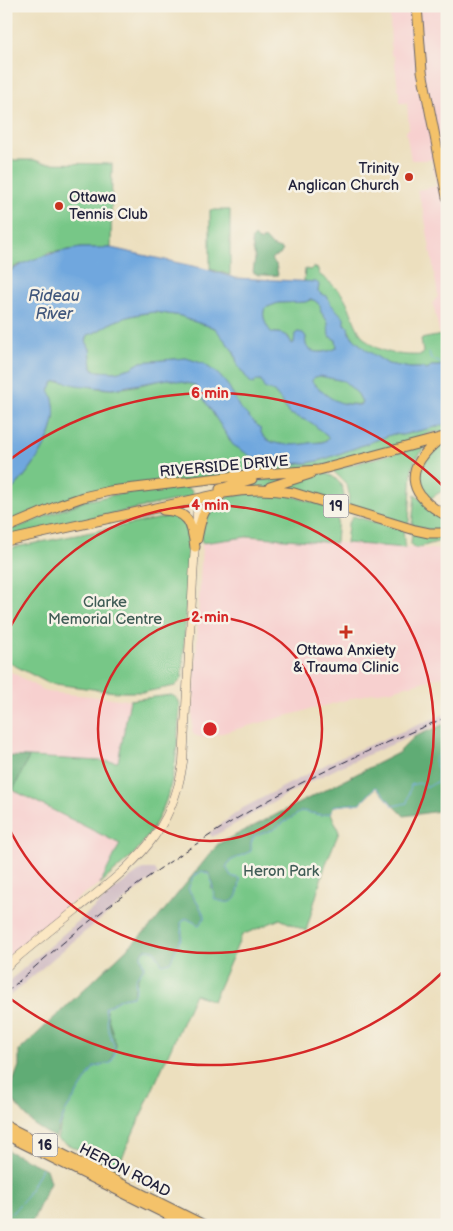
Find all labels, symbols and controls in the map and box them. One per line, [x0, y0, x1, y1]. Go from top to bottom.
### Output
place label: Trinity Anglican Church [288, 159, 399, 195]
marker: Trinity Anglican Church [403, 171, 415, 183]
place label: Ottawa Tennis Club [69, 188, 149, 224]
marker: Ottawa Tennis Club [53, 200, 65, 212]
water label: Rideau River [28, 287, 80, 324]
text: 6 min [191, 384, 229, 403]
street label: RIVERSIDE DRIVE [159, 451, 289, 482]
road number: 19 [324, 494, 348, 518]
text: 4 min [191, 496, 229, 515]
park label: Clarke Memorial Centre [48, 593, 162, 629]
text: 2 min [191, 608, 229, 627]
marker: Ottawa Anxiety & Trauma Clinic [339, 625, 353, 639]
place label: Ottawa Anxiety & Trauma Clinic [293, 641, 399, 677]
centre of rings [201, 720, 219, 738]
park label: Heron Park [243, 862, 320, 881]
road number: 16 [32, 1134, 58, 1156]
street label: HERON ROAD [76, 1139, 174, 1202]

